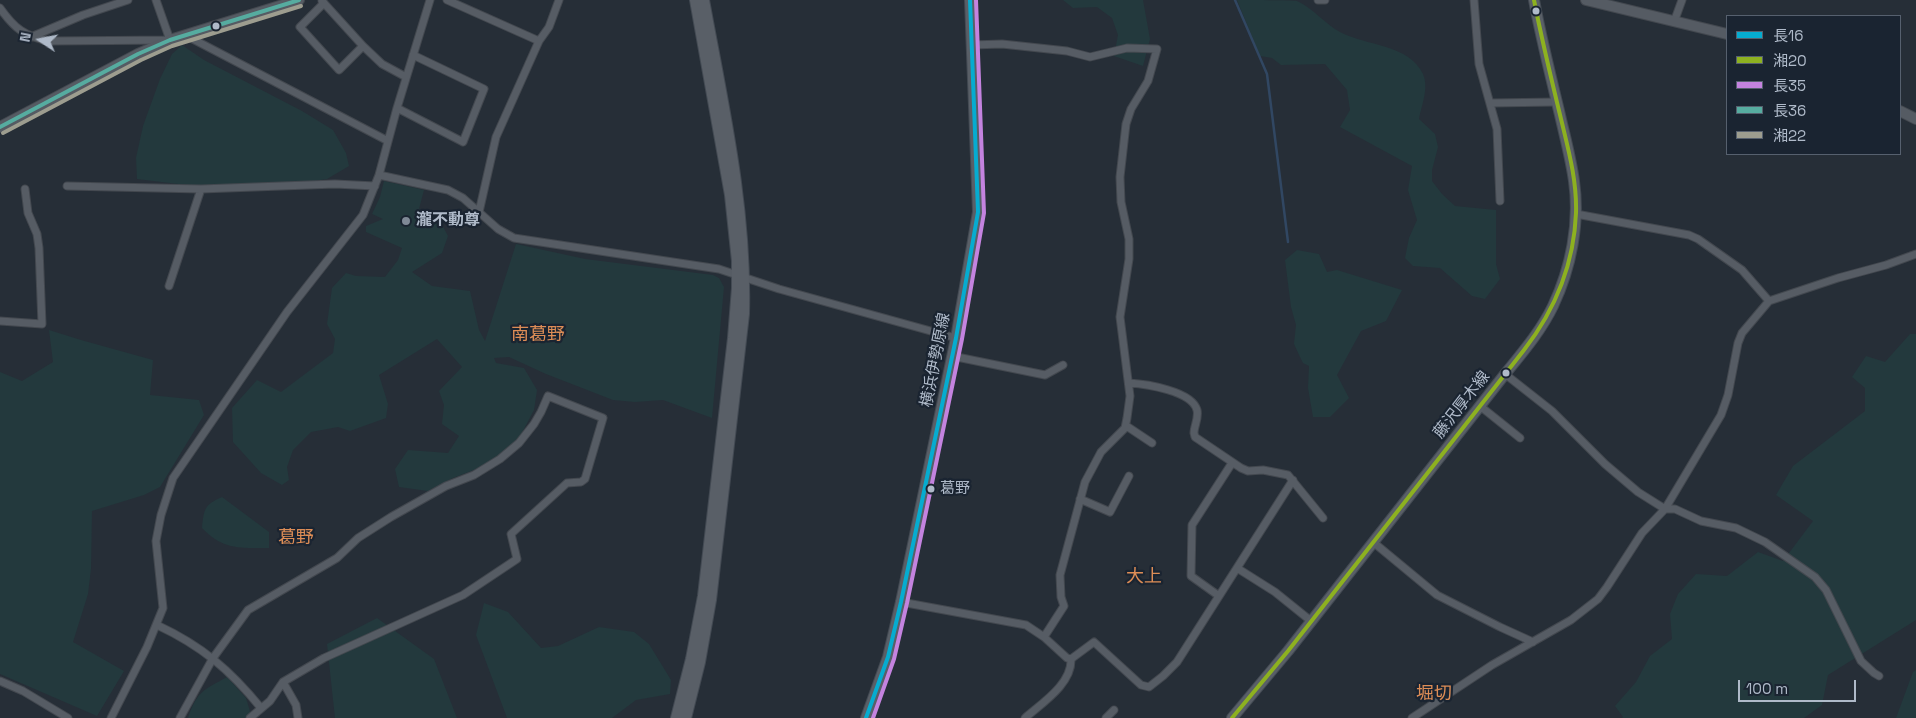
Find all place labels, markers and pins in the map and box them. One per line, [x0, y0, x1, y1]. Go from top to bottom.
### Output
unlabelled marker [1531, 6, 1541, 16]
unlabelled marker [211, 21, 221, 31]
place label: 瀧不動尊 [416, 211, 480, 231]
marker: 瀧不動尊 [400, 215, 412, 227]
unlabelled marker [1501, 368, 1511, 378]
place label: 葛野 [940, 480, 970, 498]
marker: 葛野 [926, 484, 936, 494]

